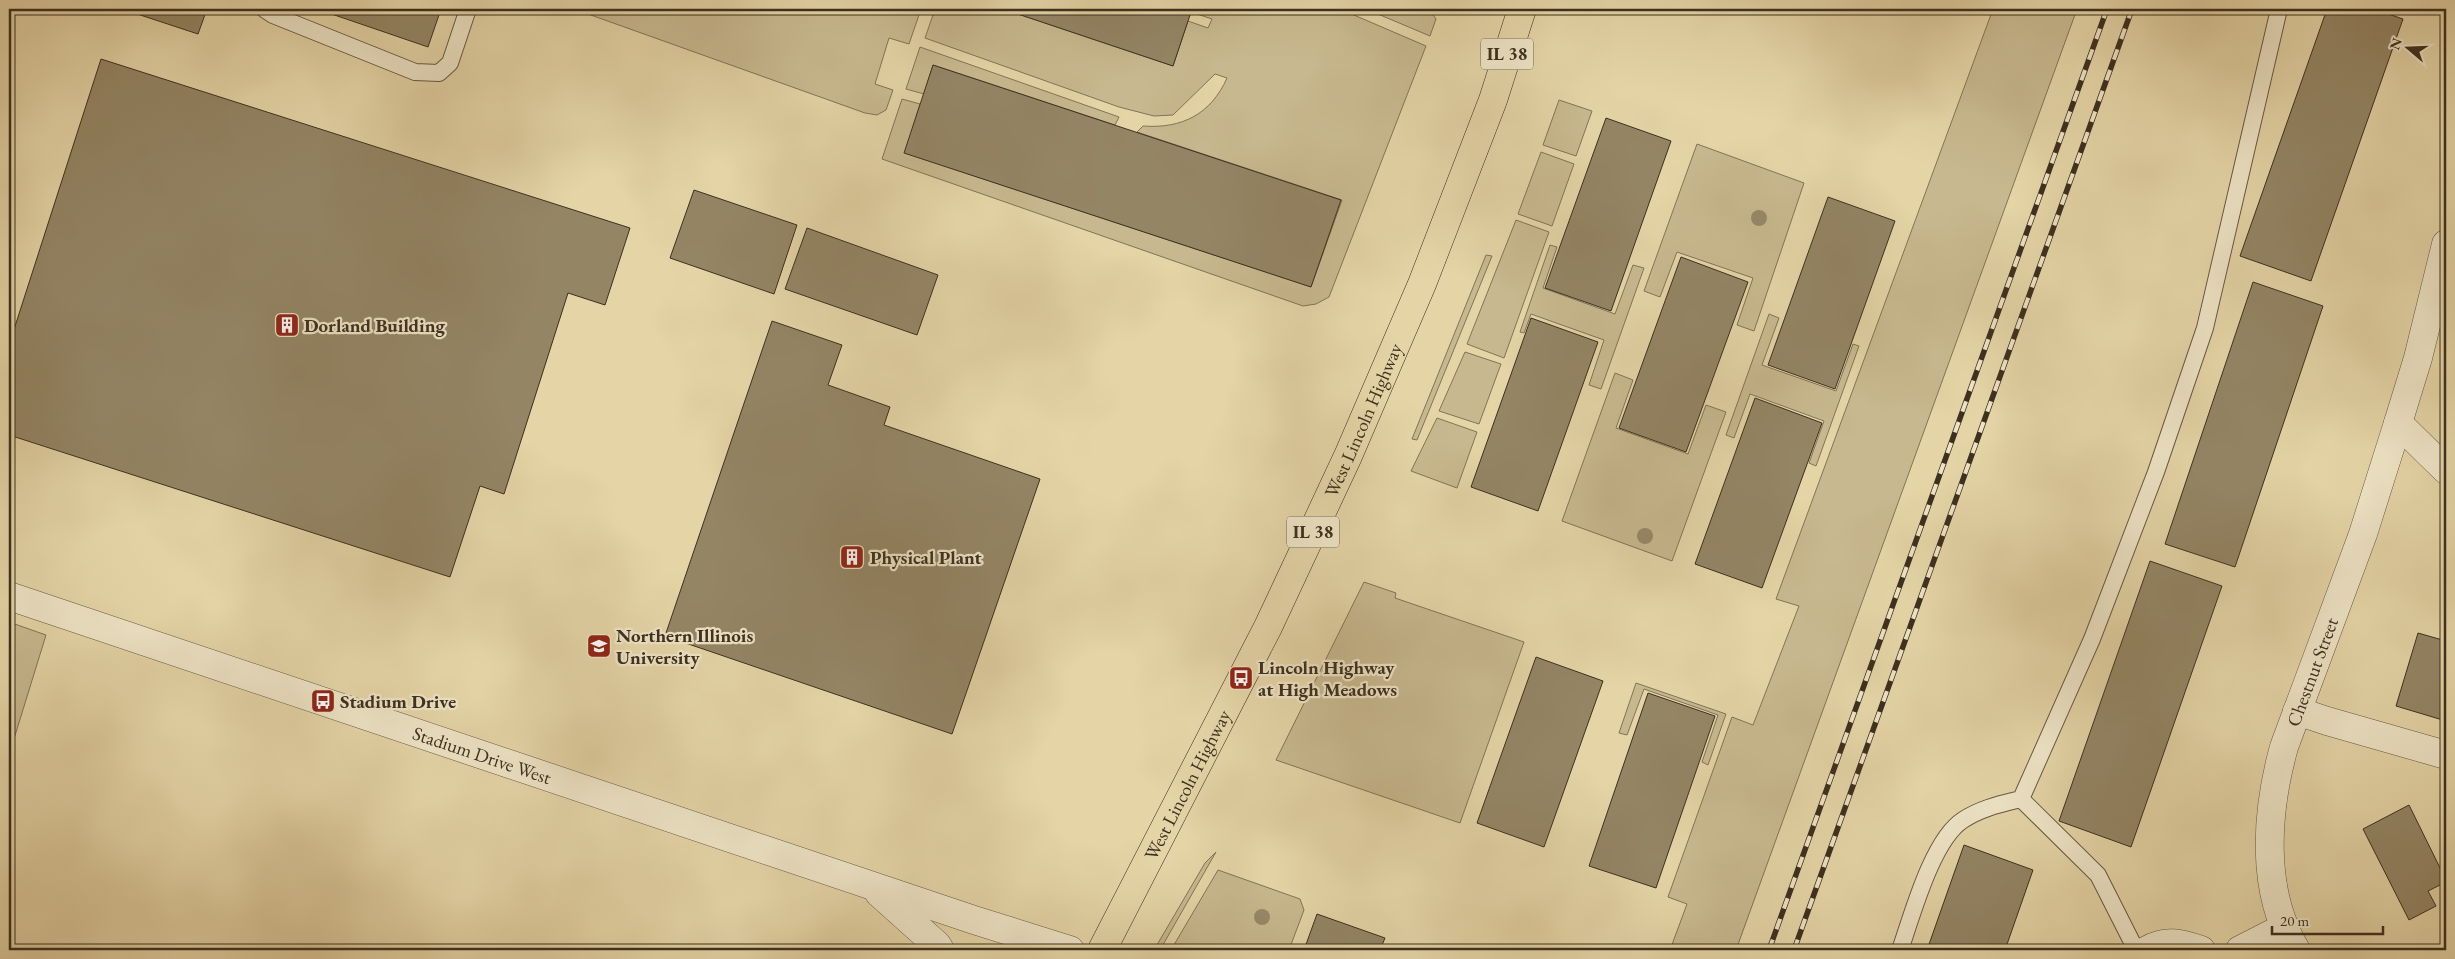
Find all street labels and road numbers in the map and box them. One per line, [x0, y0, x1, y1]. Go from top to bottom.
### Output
road number: IL 38 [1481, 39, 1533, 70]
street label: West Lincoln Highway [1319, 339, 1408, 501]
road number: IL 38 [1287, 516, 1339, 548]
street label: Chestnut Street [2281, 614, 2344, 730]
street label: West Lincoln Highway [1138, 705, 1237, 864]
street label: Stadium Drive West [409, 720, 555, 790]

